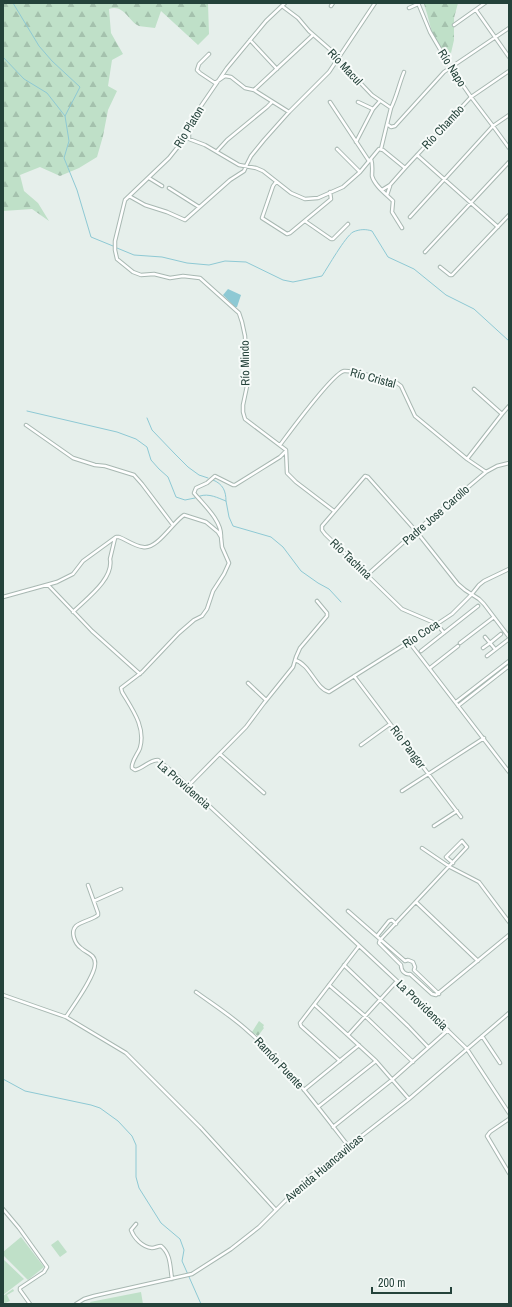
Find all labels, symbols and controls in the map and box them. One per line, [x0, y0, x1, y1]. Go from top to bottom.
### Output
street label: Río Macul [324, 45, 366, 89]
street label: Río Napo [434, 46, 470, 90]
street label: Río Chambo [418, 101, 468, 153]
street label: Río Platon [170, 103, 208, 151]
street label: Río Mindo [237, 340, 253, 386]
street label: Río Cristal [348, 364, 398, 392]
street label: Padre Jose Carollo [399, 482, 473, 548]
street label: Río Tachina [327, 535, 376, 583]
street label: Río Coca [399, 616, 443, 652]
street label: Río Pangor [387, 722, 430, 772]
street label: La Providencia [154, 757, 215, 813]
street label: La Providencia [393, 976, 452, 1034]
street label: Ramón Puente [251, 1034, 307, 1092]
street label: Avenida Huancavilcas [281, 1130, 367, 1206]
scale bar [372, 1269, 451, 1295]
text: 200 m [378, 1275, 405, 1291]

